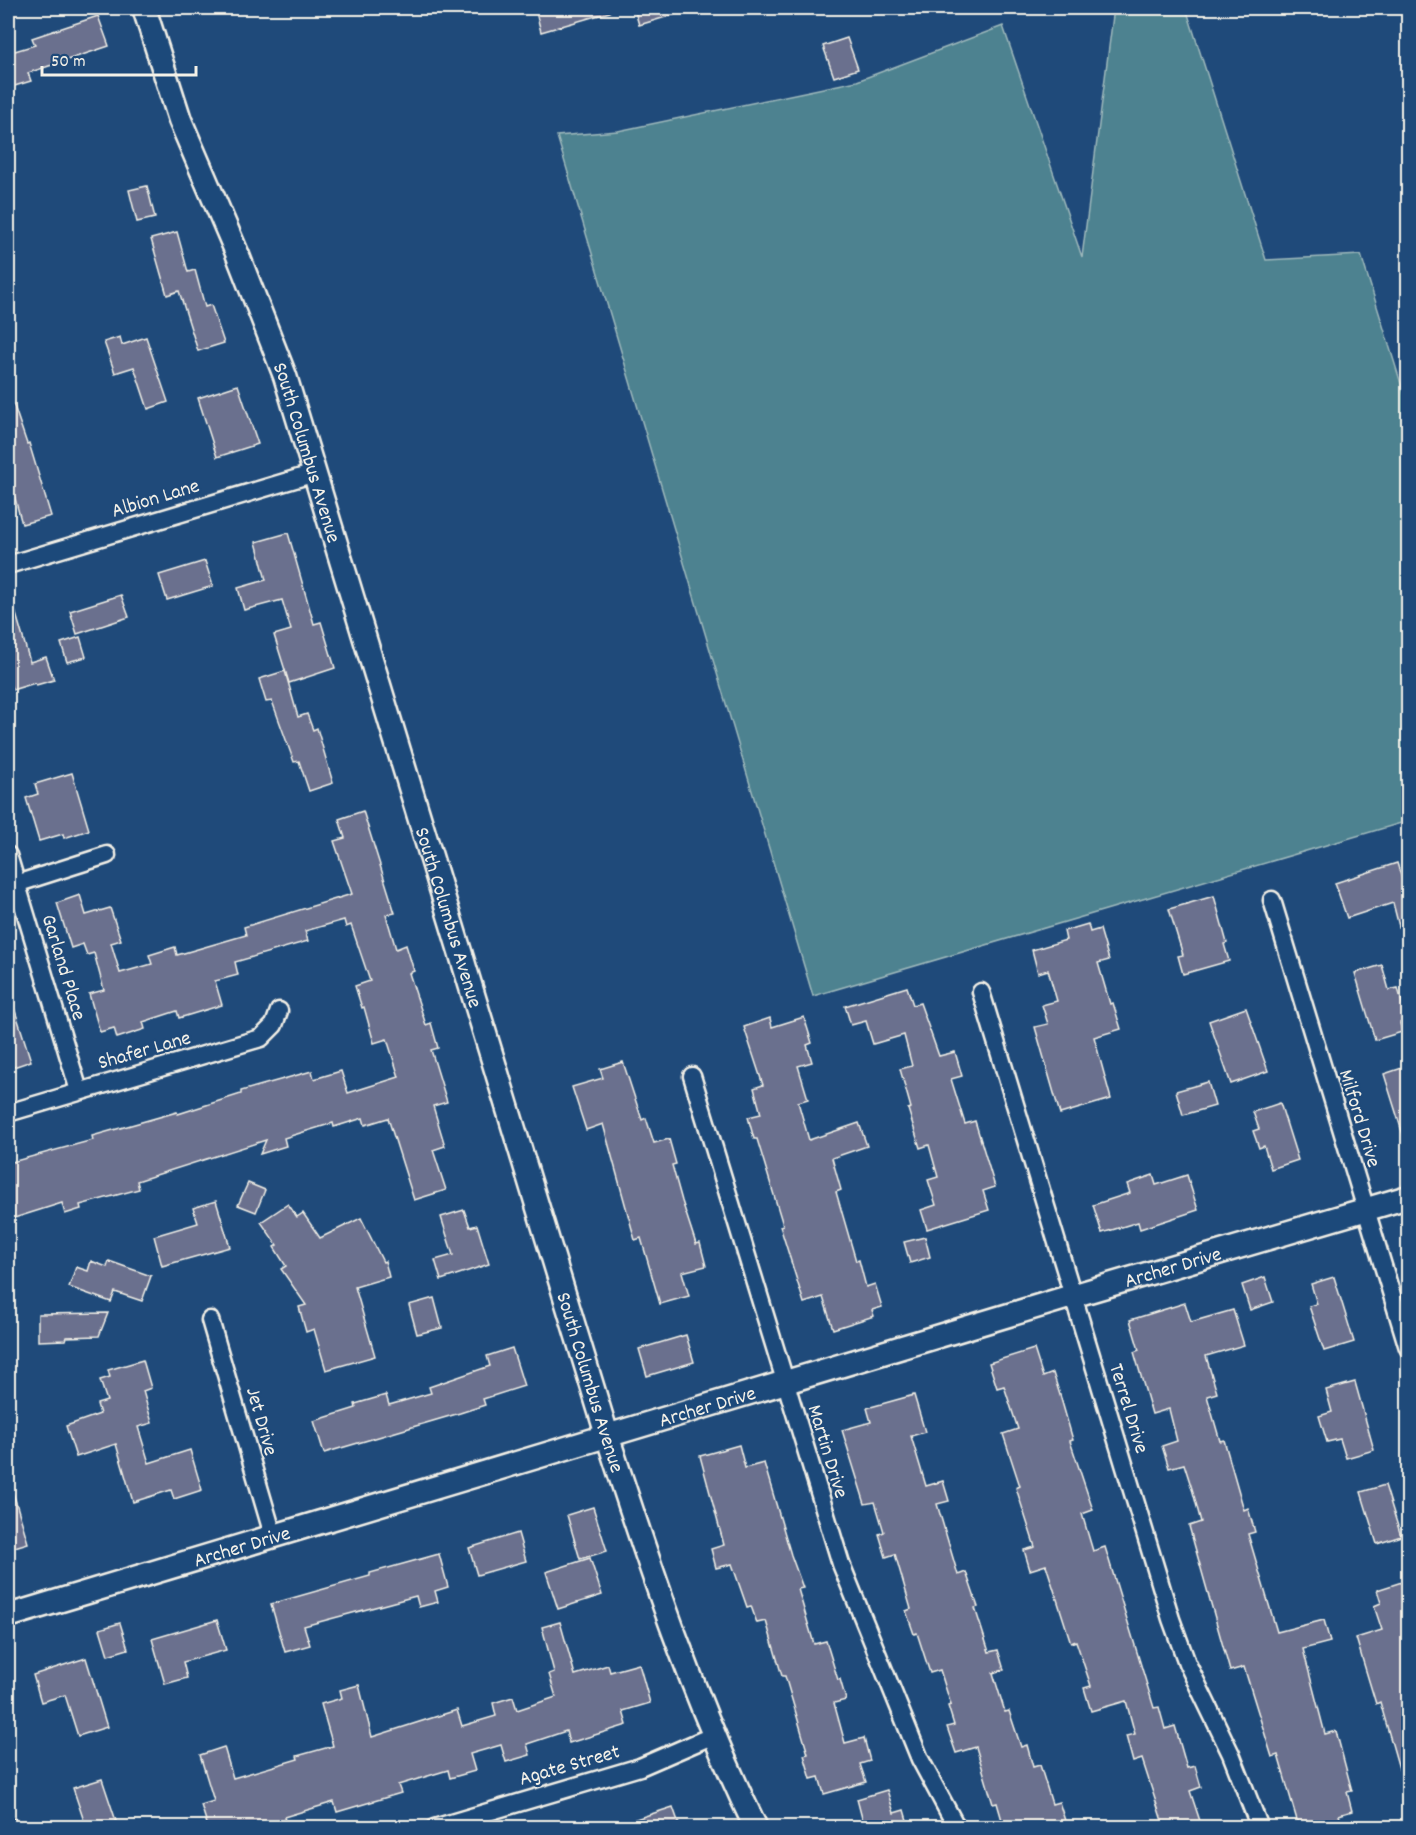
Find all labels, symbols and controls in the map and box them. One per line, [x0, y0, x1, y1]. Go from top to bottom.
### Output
scale bar [42, 39, 196, 77]
text: 50 m [51, 50, 86, 75]
street label: South Columbus Avenue [263, 359, 347, 547]
street label: Albion Lane [108, 472, 204, 527]
street label: South Columbus Avenue [405, 824, 488, 1012]
street label: Garland Place [32, 911, 92, 1025]
street label: Shafer Lane [95, 1024, 195, 1079]
street label: Milford Drive [1329, 1066, 1387, 1171]
street label: Archer Drive [1121, 1241, 1226, 1298]
street label: South Columbus Avenue [546, 1289, 630, 1477]
street label: Terrel Drive [1099, 1360, 1155, 1458]
street label: Archer Drive [656, 1380, 760, 1437]
street label: Jet Drive [236, 1384, 284, 1460]
street label: Martin Drive [798, 1401, 855, 1502]
street label: Archer Drive [190, 1520, 295, 1577]
street label: Agate Street [516, 1738, 624, 1796]

